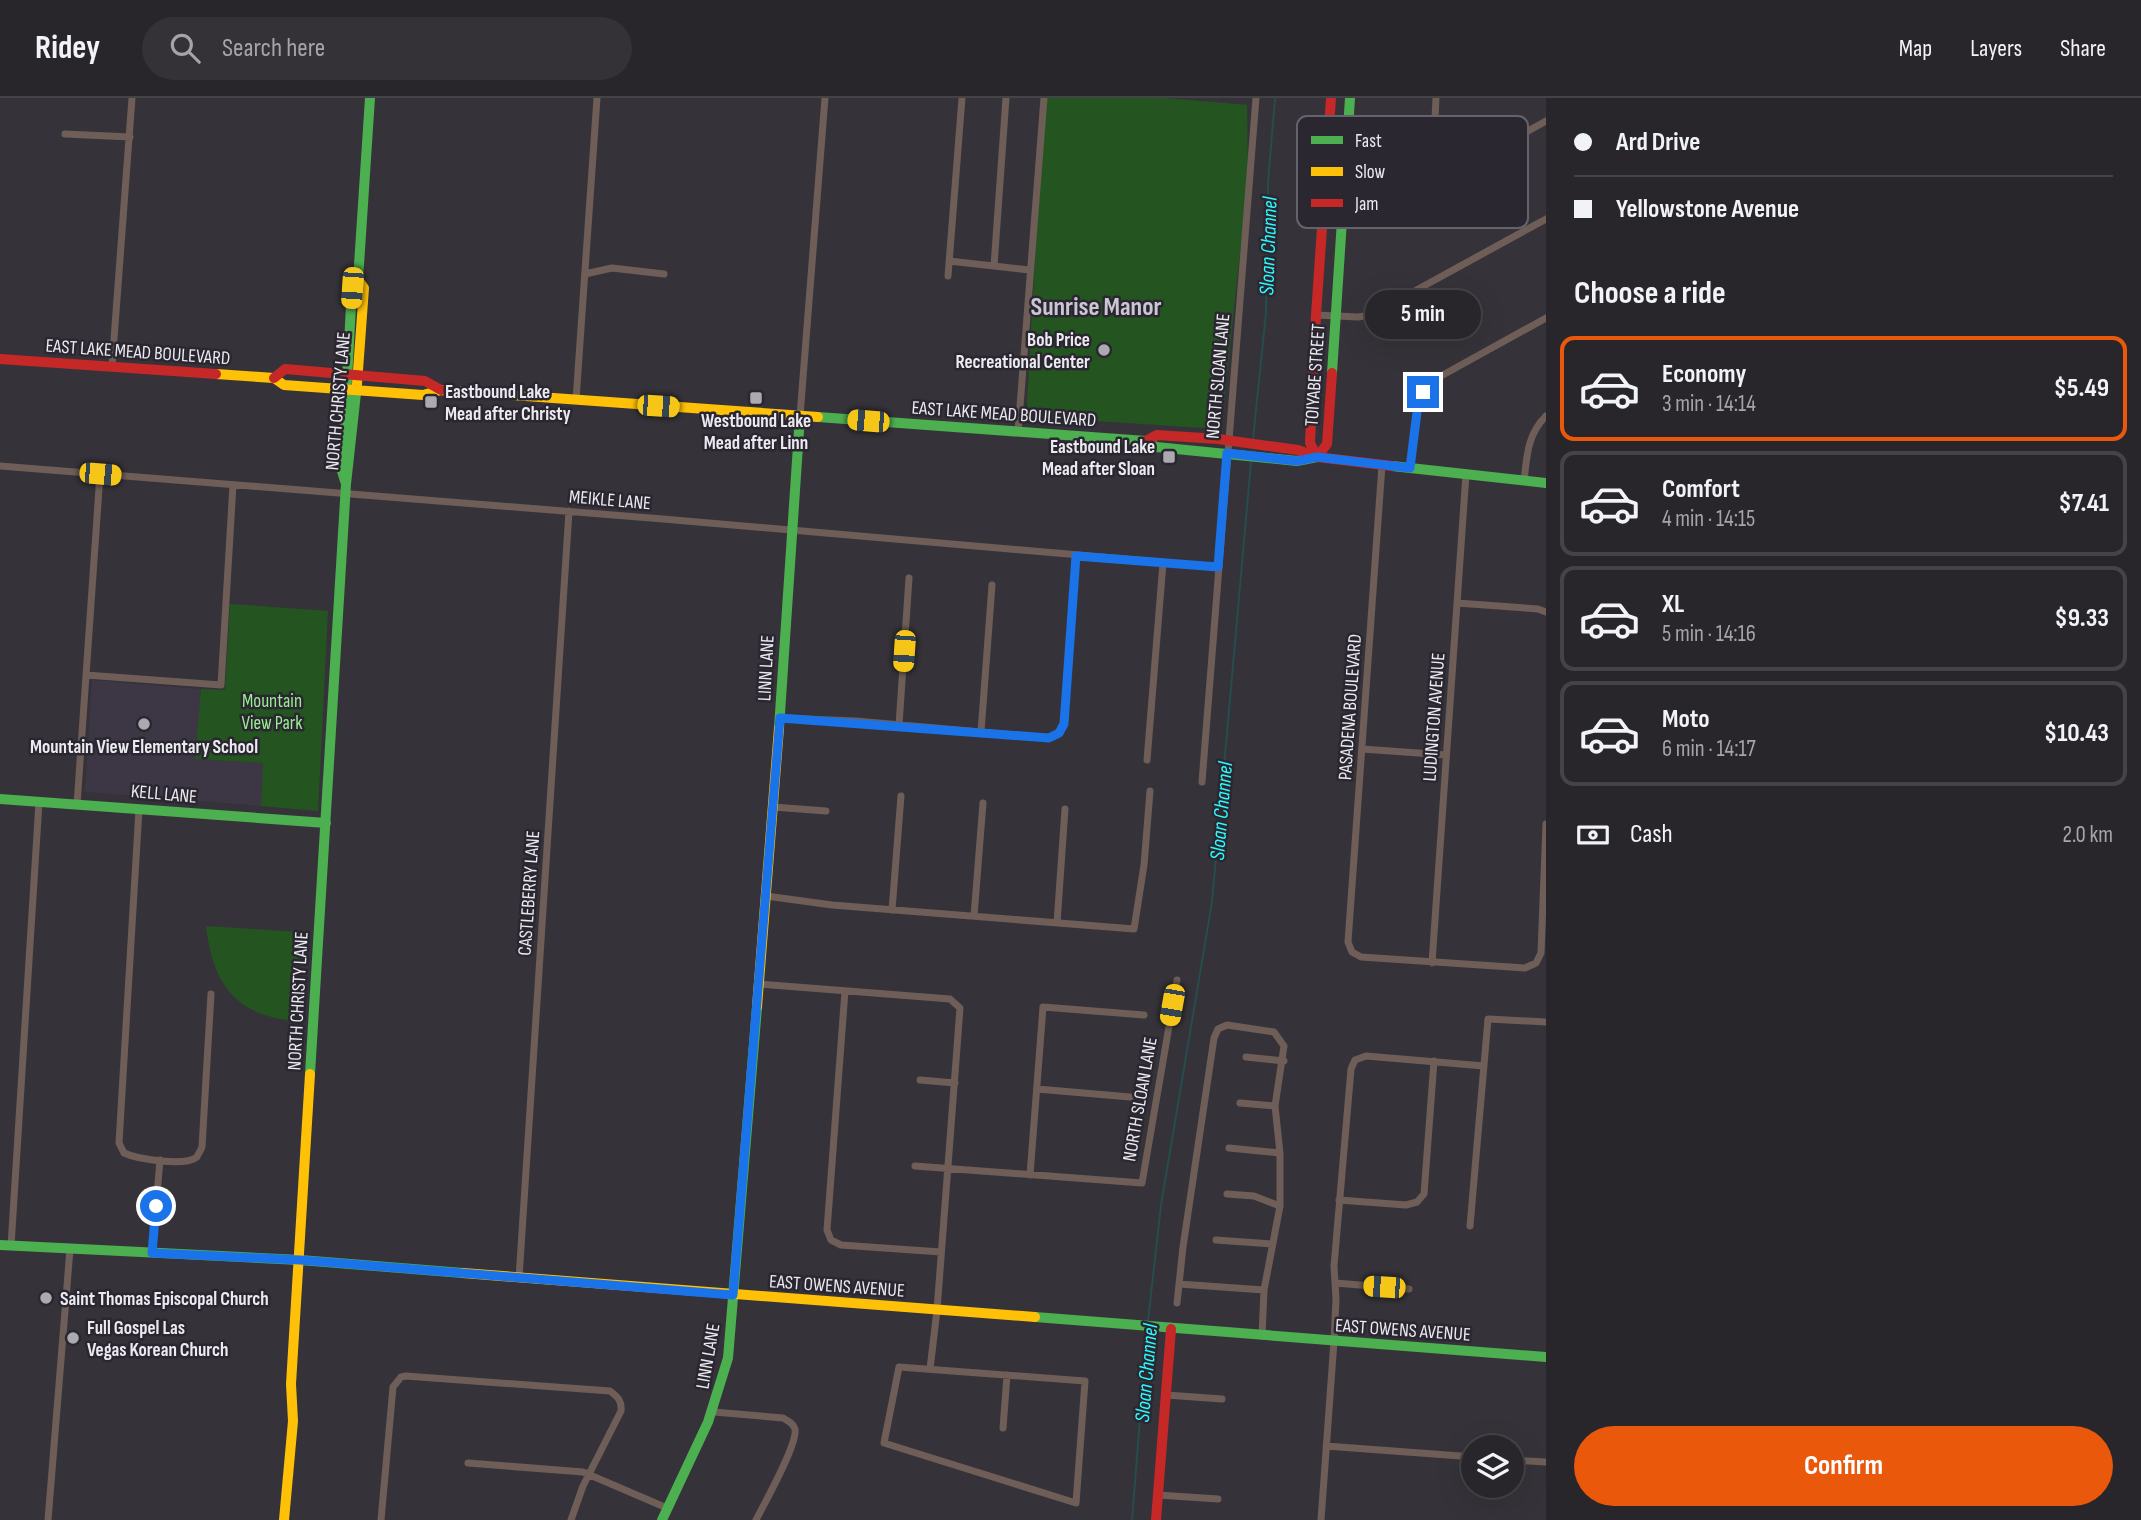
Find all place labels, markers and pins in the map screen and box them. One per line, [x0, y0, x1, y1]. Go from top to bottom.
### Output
place label: Bob Price Recreational Center [955, 329, 1090, 374]
marker: Bob Price Recreational Center [1096, 342, 1112, 358]
place label: Eastbound Lake Mead after Christy [445, 381, 571, 426]
marker: Westbound Lake Mead after Linn [748, 390, 764, 406]
marker: Eastbound Lake Mead after Christy [423, 394, 439, 410]
place label: Westbound Lake Mead after Linn [701, 410, 811, 455]
place label: Eastbound Lake Mead after Sloan [1042, 436, 1155, 481]
marker: Eastbound Lake Mead after Sloan [1161, 449, 1177, 465]
marker: Mountain View Elementary School [136, 716, 152, 732]
place label: Mountain View Elementary School [30, 736, 258, 759]
place label: Saint Thomas Episcopal Church [60, 1288, 269, 1311]
marker: Saint Thomas Episcopal Church [38, 1290, 54, 1306]
place label: Full Gospel Las Vegas Korean Church [87, 1317, 228, 1362]
marker: Full Gospel Las Vegas Korean Church [65, 1330, 81, 1346]

